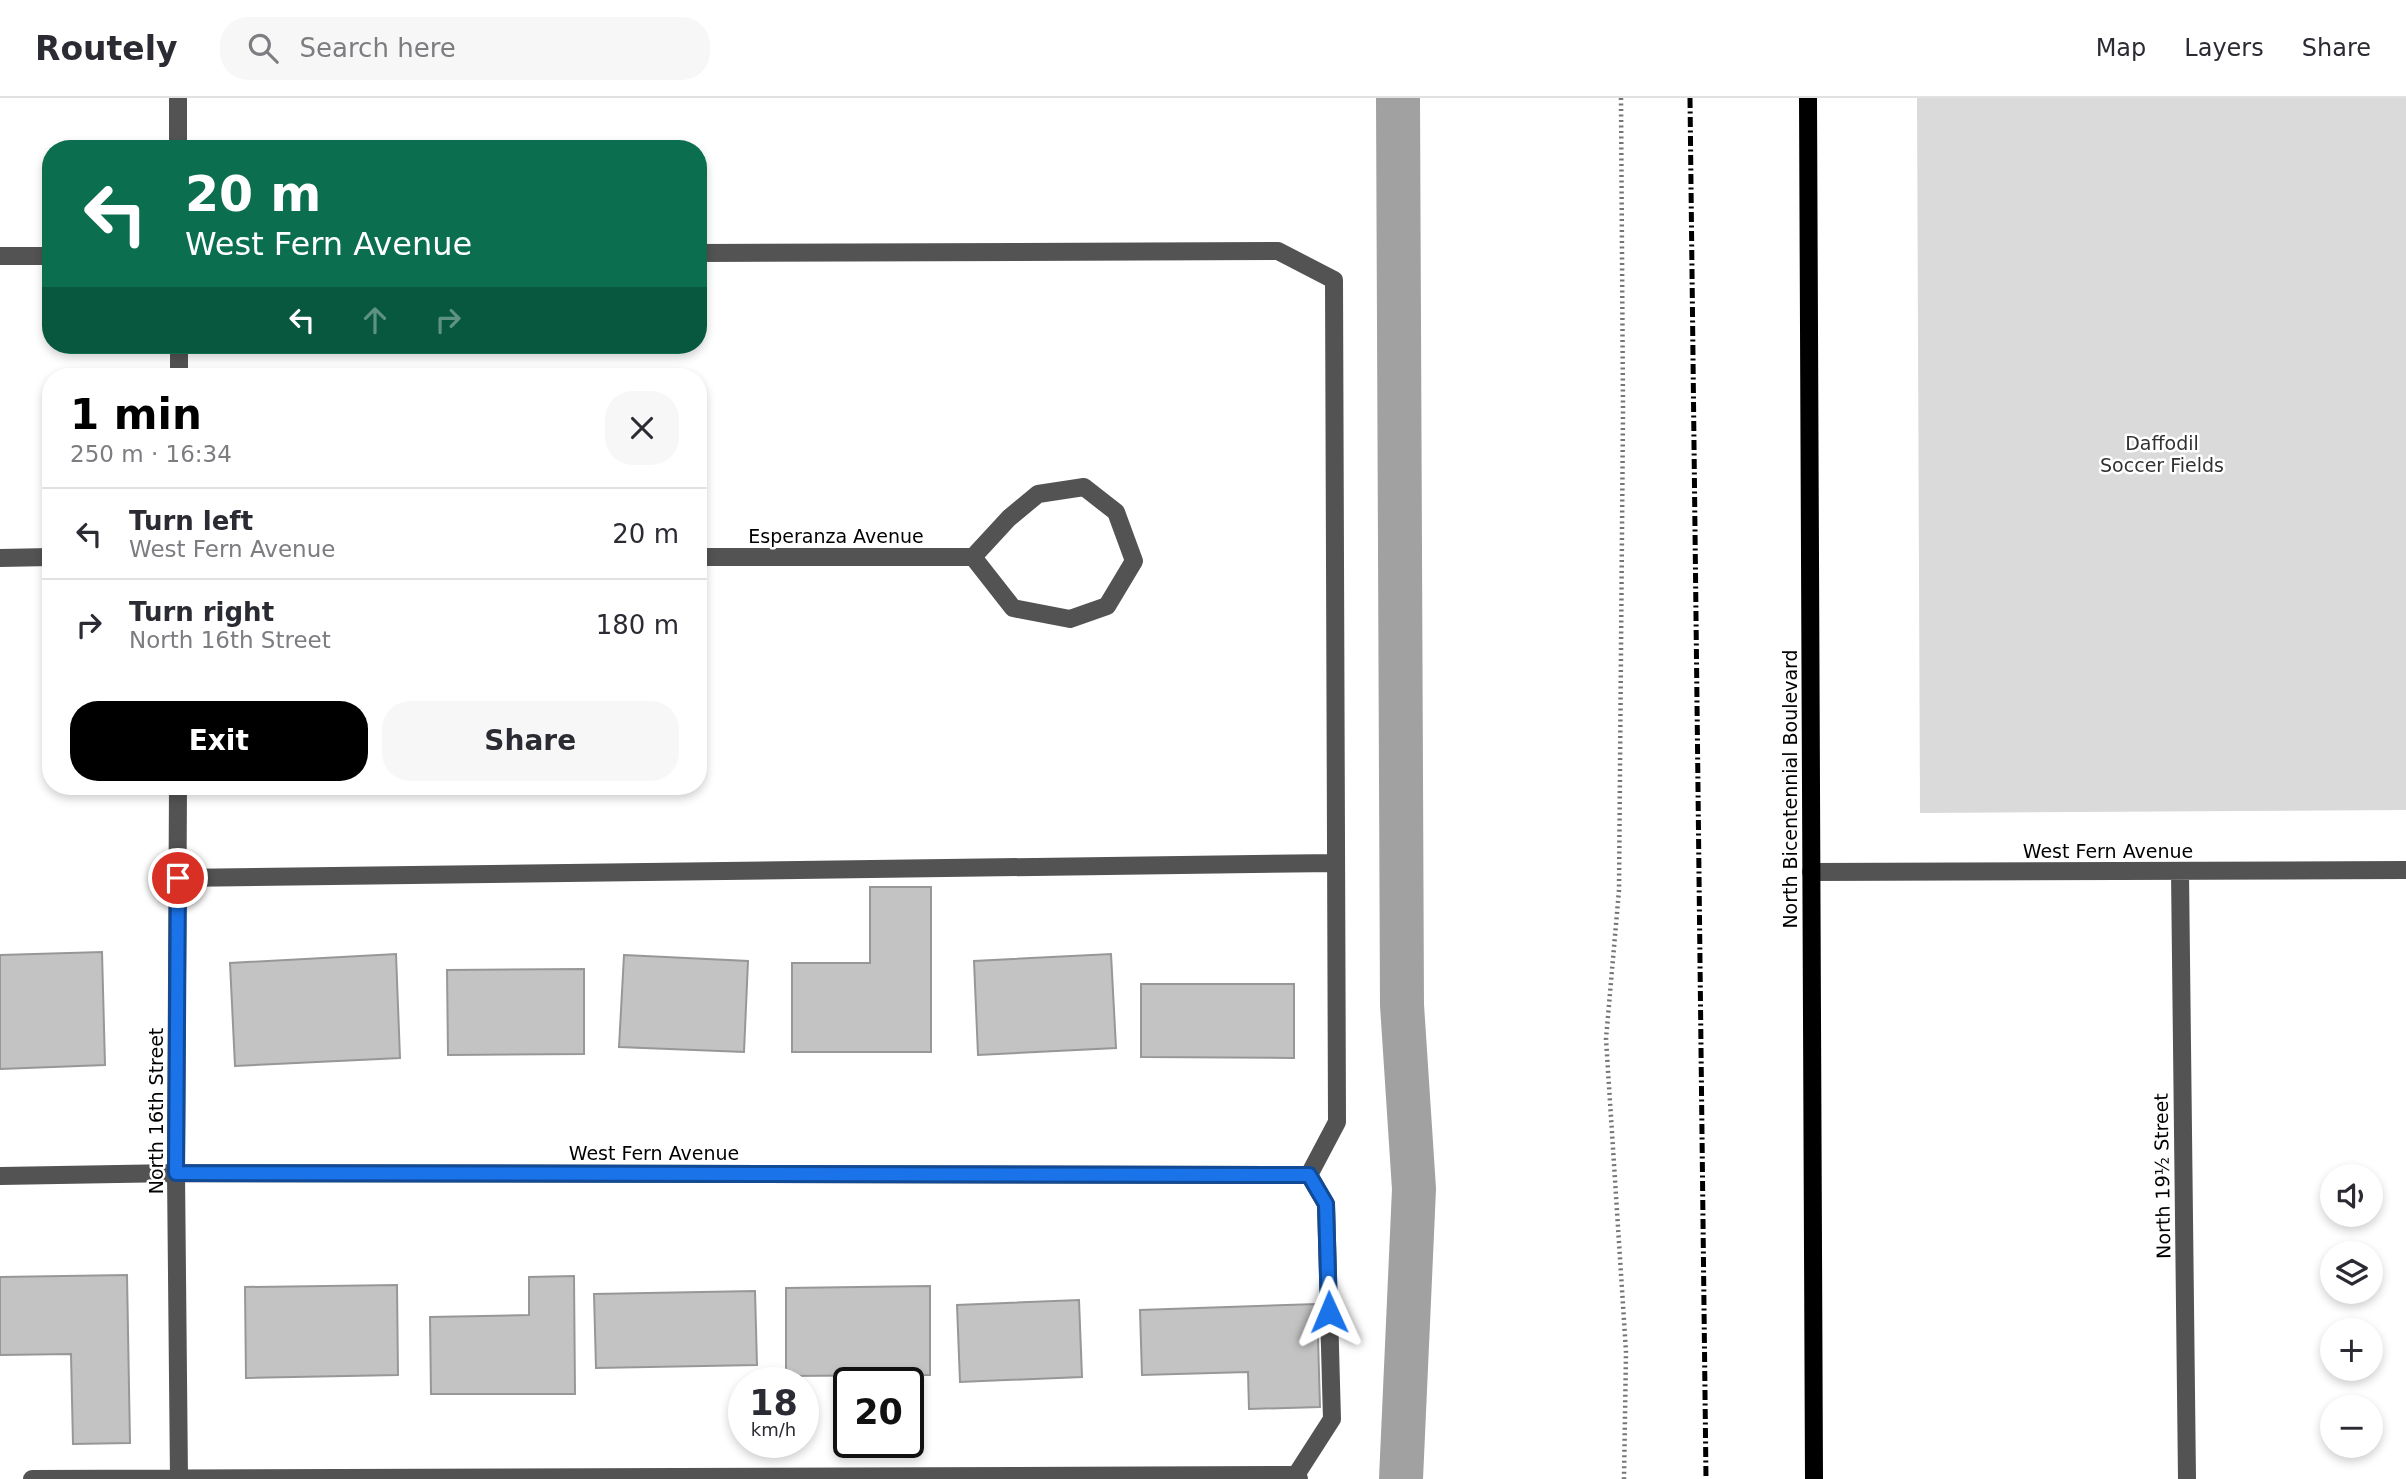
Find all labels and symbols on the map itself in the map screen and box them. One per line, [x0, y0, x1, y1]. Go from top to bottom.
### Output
park label: Daffodil Soccer Fields [2100, 432, 2224, 476]
street label: Esperanza Avenue [748, 525, 924, 547]
street label: North Bicentennial Boulevard [1779, 649, 1801, 929]
street label: West Fern Avenue [2023, 840, 2193, 862]
pin [148, 848, 208, 908]
street label: North 16th Street [145, 1028, 167, 1194]
street label: North 19½ Street [2150, 1093, 2174, 1259]
street label: West Fern Avenue [569, 1142, 739, 1164]
position arrow [1292, 1275, 1366, 1349]
speed limit sign: 20 [833, 1367, 924, 1458]

